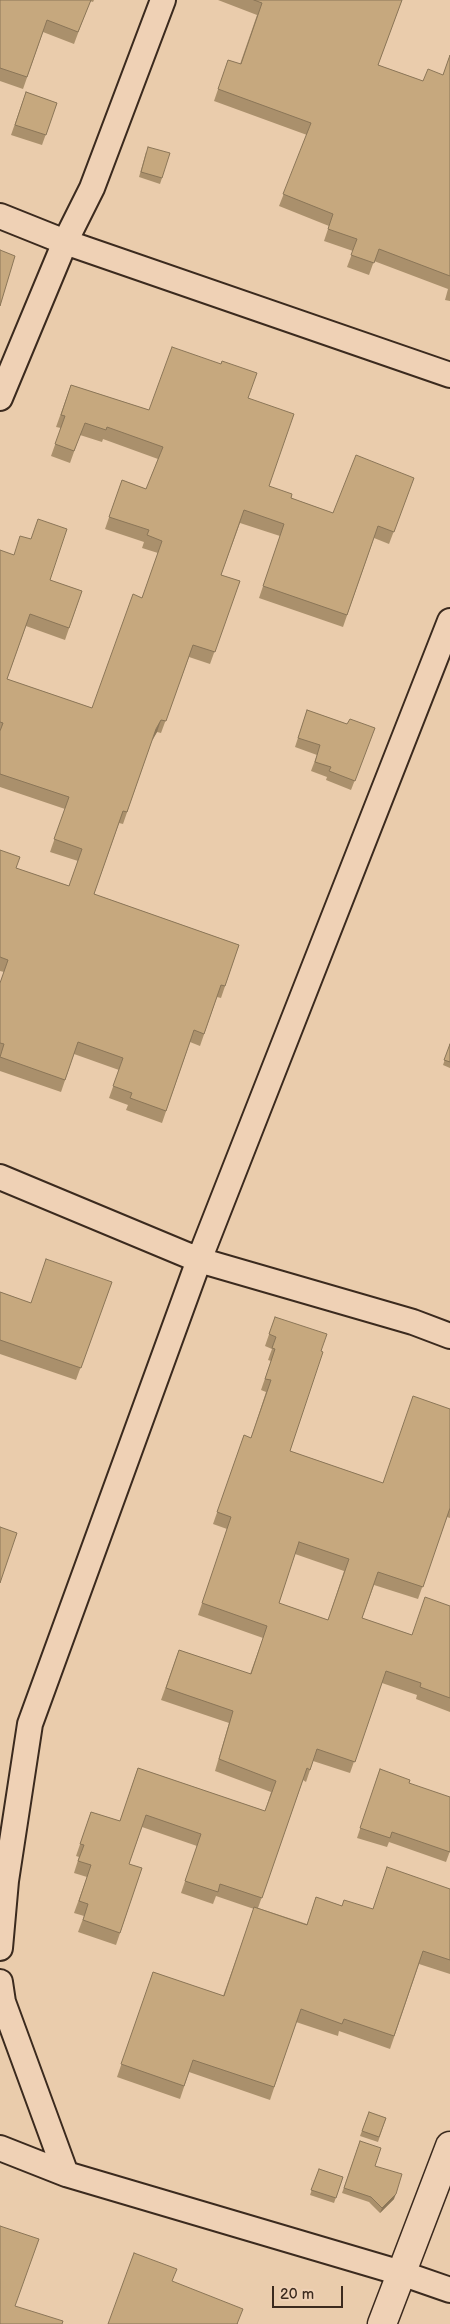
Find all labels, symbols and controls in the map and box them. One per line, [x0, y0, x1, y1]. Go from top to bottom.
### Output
scale bar [275, 2276, 346, 2308]
text: 20 m [280, 2285, 314, 2304]

